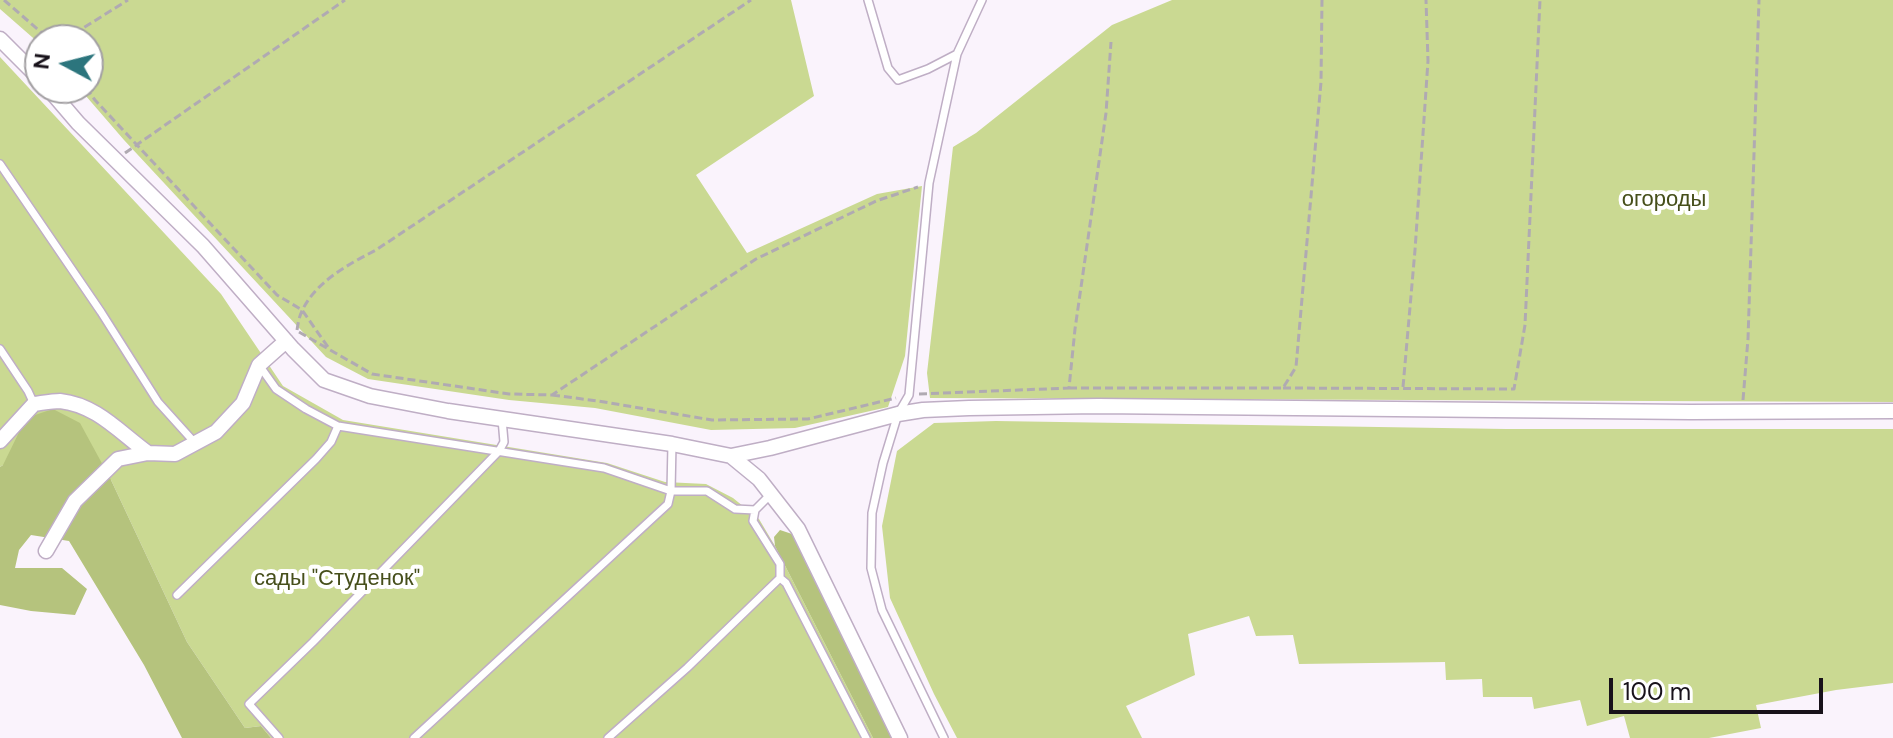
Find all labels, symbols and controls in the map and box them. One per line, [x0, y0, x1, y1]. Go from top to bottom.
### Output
north arrow [24, 24, 104, 104]
text: N [26, 52, 57, 71]
park label: огороды [1622, 187, 1706, 213]
park label: сады "Студенок" [254, 566, 420, 592]
scale bar [1613, 662, 1827, 712]
text: 100 m [1623, 676, 1691, 707]

